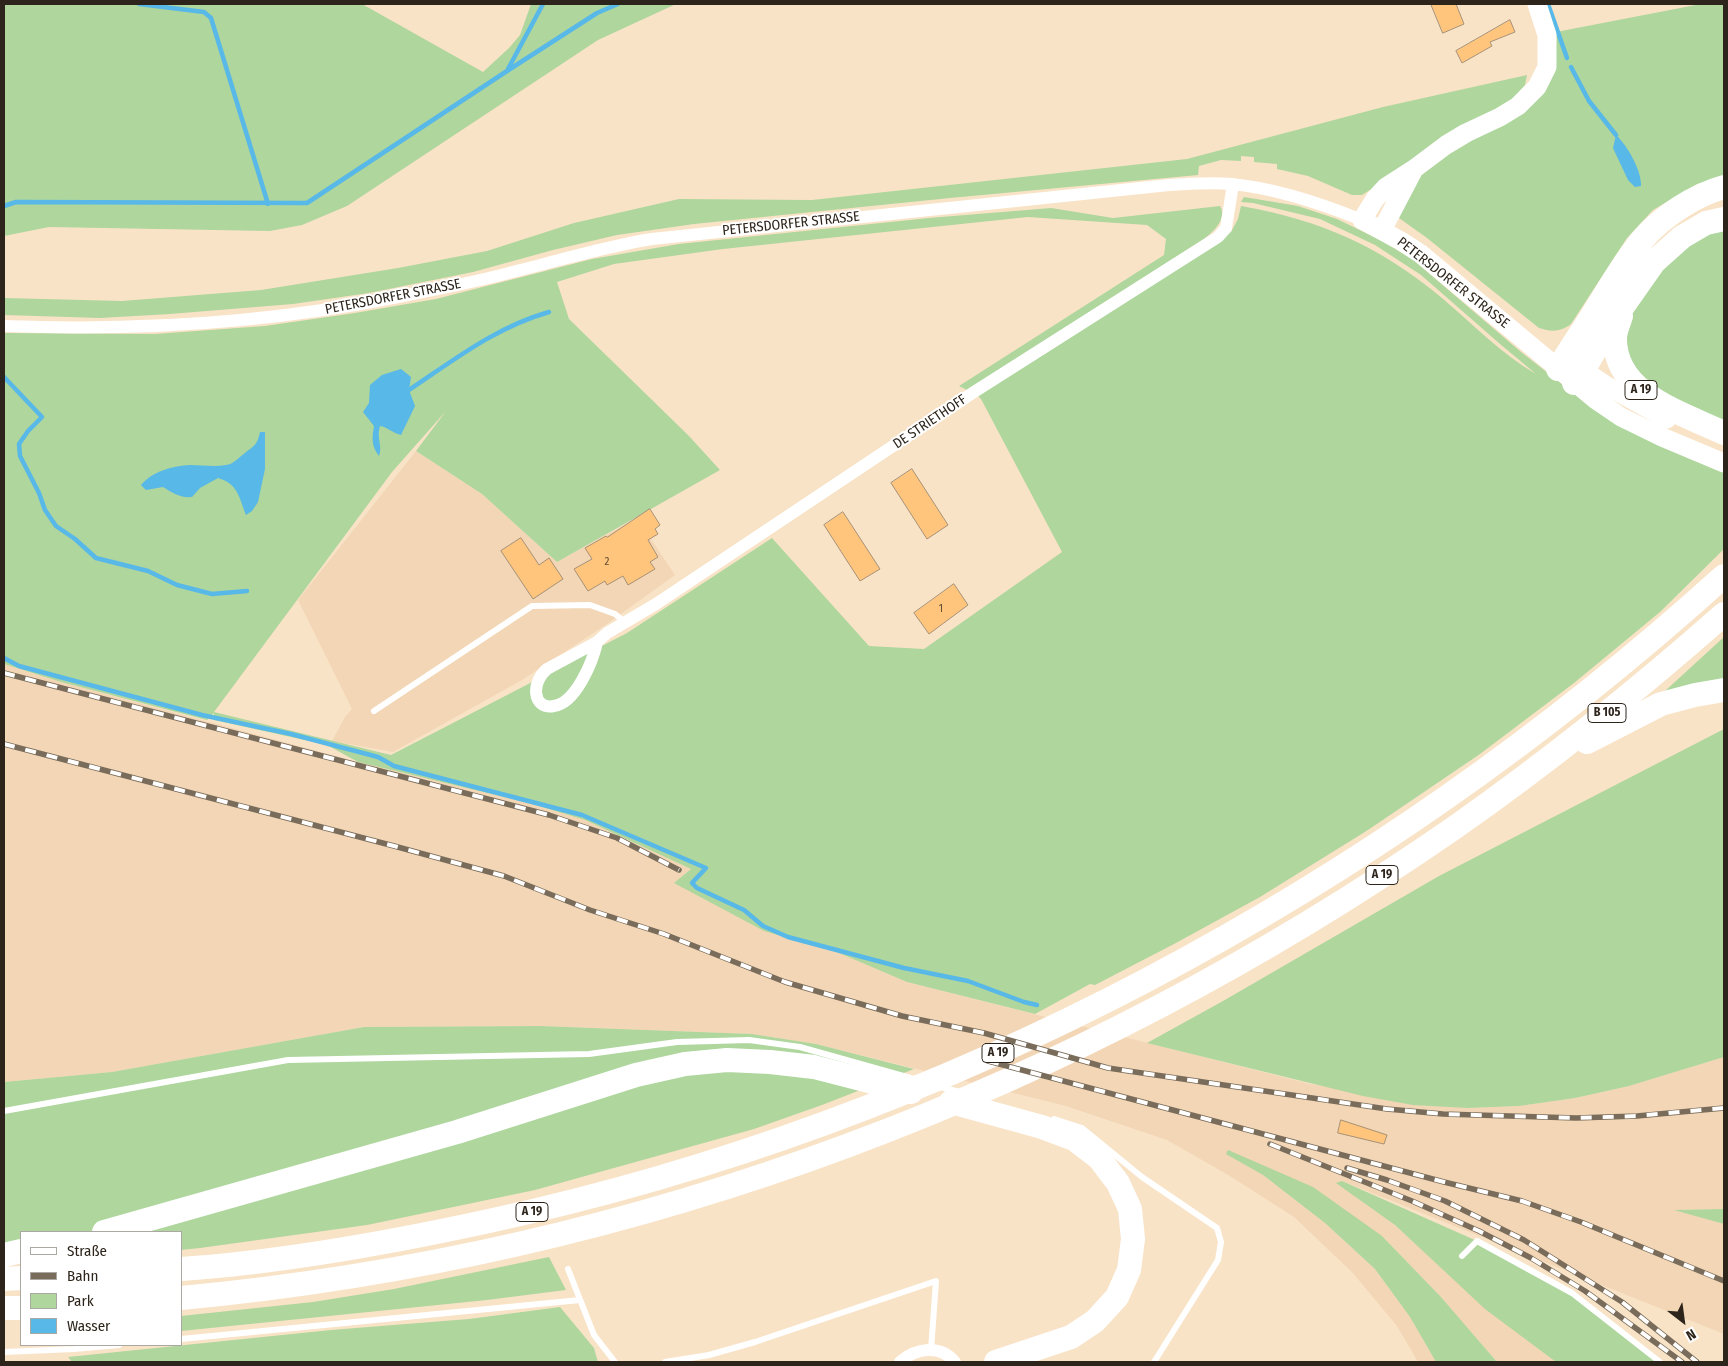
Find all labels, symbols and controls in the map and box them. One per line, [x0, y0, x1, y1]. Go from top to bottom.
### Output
street label: PETERSDORFER STRASSE [722, 208, 860, 240]
street label: PETERSDORFER STRASSE [1393, 234, 1513, 332]
street label: PETERSDORFER STRASSE [324, 276, 462, 318]
road number: A 19 [1625, 380, 1657, 400]
street label: DE STRIETHOFF [890, 391, 970, 453]
house number: 2 [605, 555, 609, 569]
house number: 1 [939, 602, 943, 616]
road number: B 105 [1588, 704, 1626, 722]
road number: A 19 [1366, 866, 1398, 884]
road number: A 19 [982, 1044, 1014, 1062]
road number: A 19 [516, 1202, 548, 1222]
legend [20, 1231, 182, 1346]
text: Straße [67, 1242, 107, 1260]
text: Bahn [67, 1267, 98, 1285]
text: Park [67, 1292, 94, 1310]
north arrow [1658, 1296, 1708, 1346]
text: Wasser [67, 1317, 110, 1335]
text: N [1683, 1325, 1699, 1344]

